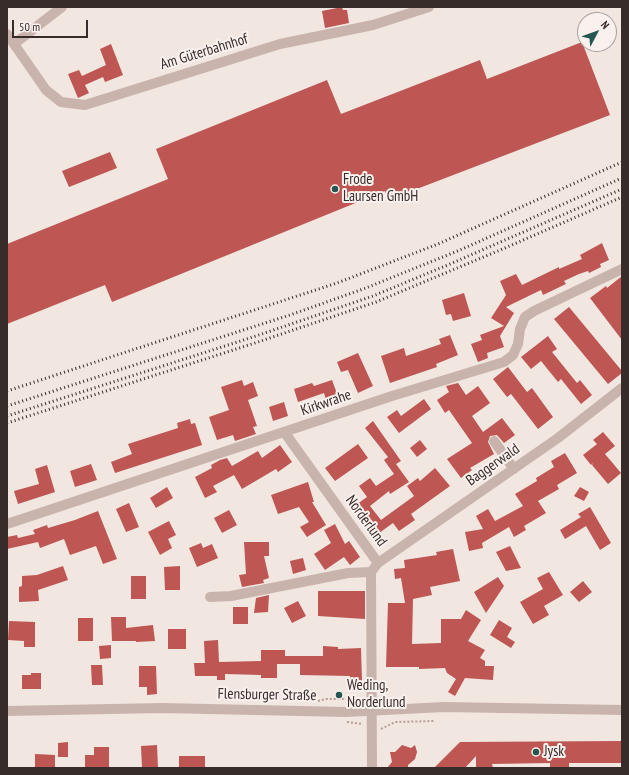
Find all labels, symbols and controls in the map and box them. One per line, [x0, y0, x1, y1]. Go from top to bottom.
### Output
scale bar [14, 12, 90, 38]
north arrow [577, 12, 617, 52]
text: N [598, 18, 613, 32]
text: 50 m [19, 19, 40, 34]
street label: Am Güterbahnhof [158, 30, 250, 74]
place label: Frode Laursen GmbH [343, 171, 418, 206]
marker: Frode Laursen GmbH [330, 184, 340, 194]
street label: Kirkwrahe [298, 386, 354, 420]
street label: Baggerwald [463, 440, 523, 490]
street label: Norderlund [342, 492, 390, 550]
place label: Weding, Norderlund [347, 677, 406, 712]
street label: Flensburger Straße [217, 685, 317, 705]
marker: Weding, Norderlund [334, 690, 344, 700]
place label: Jysk [544, 743, 564, 761]
marker: Jysk [531, 747, 541, 757]

